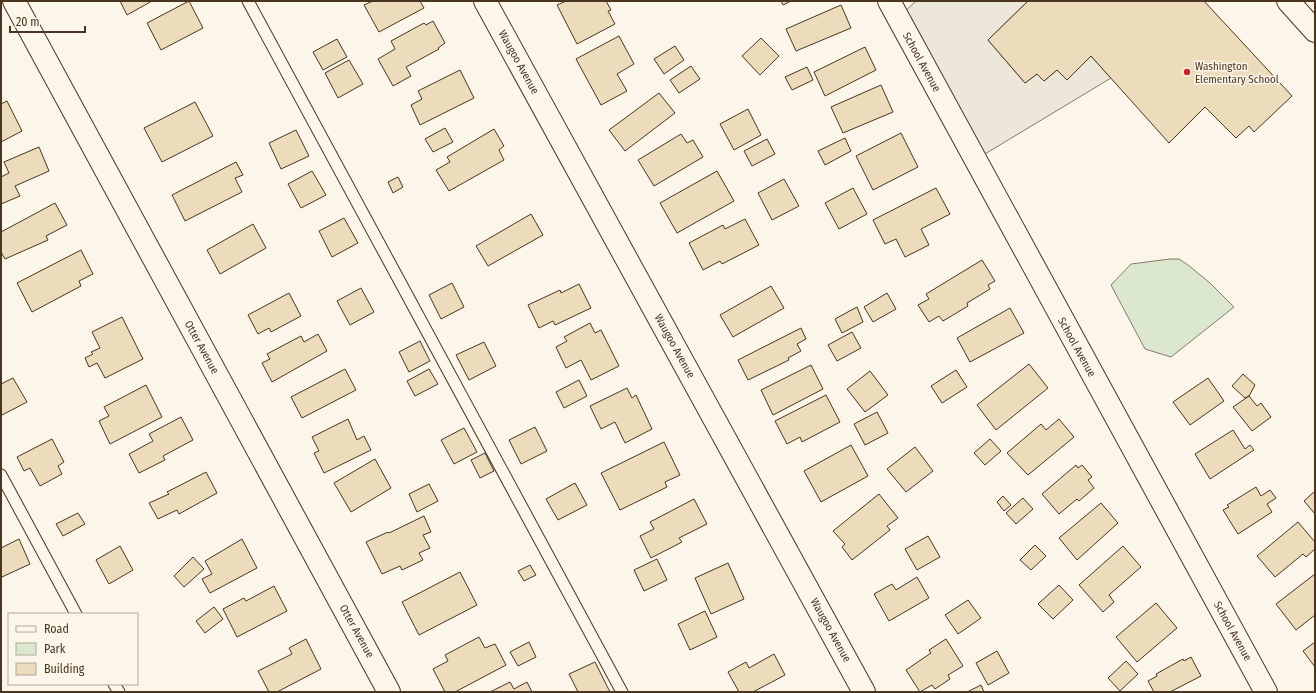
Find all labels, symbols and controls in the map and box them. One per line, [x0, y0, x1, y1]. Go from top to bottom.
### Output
scale bar [10, 8, 85, 34]
text: 20 m [16, 15, 40, 29]
street label: Waugoo Avenue [496, 28, 542, 97]
street label: School Avenue [900, 30, 943, 94]
place label: Washington Elementary School [1195, 60, 1279, 86]
marker: Washington Elementary School [1182, 67, 1192, 77]
street label: Waugoo Avenue [652, 312, 698, 381]
street label: School Avenue [1055, 315, 1098, 379]
street label: Otter Avenue [182, 318, 222, 376]
street label: Waugoo Avenue [808, 596, 854, 665]
street label: School Avenue [1211, 599, 1254, 663]
street label: Otter Avenue [337, 602, 377, 660]
legend [8, 613, 138, 685]
text: Road [44, 622, 69, 636]
text: Park [44, 642, 66, 656]
text: Building [44, 662, 85, 676]

